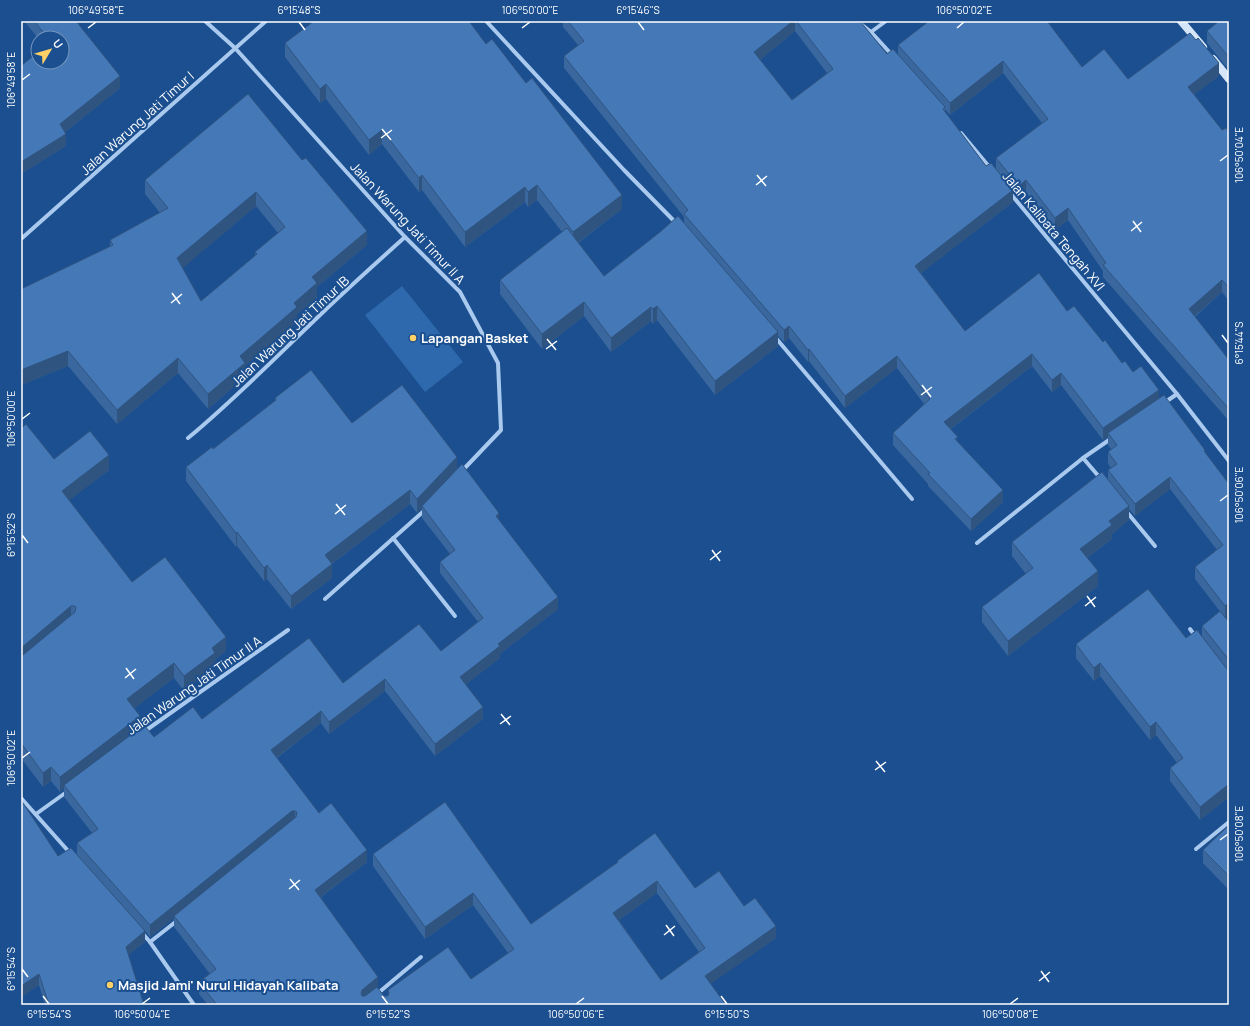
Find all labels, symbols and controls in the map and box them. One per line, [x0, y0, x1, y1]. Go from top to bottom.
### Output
text: 106°49'58"E [68, 3, 124, 17]
text: 6°15'48"S [277, 3, 321, 17]
text: 106°50'00"E [502, 3, 559, 17]
text: 6°15'46"S [616, 3, 660, 17]
text: 106°50'02"E [936, 3, 992, 17]
north arrow [30, 30, 70, 70]
text: U [50, 36, 67, 51]
text: 106°49'58"E [4, 52, 18, 108]
street label: Jalan Warung Jati Timur I [76, 67, 198, 179]
text: 106°50'04"E [1232, 127, 1246, 183]
street label: Jalan Warung Jati Timur II A [347, 158, 469, 288]
street label: Jalan Kalibata Tengah XVI [999, 168, 1109, 294]
street label: Jalan Warung Jati Timur IB [227, 272, 353, 390]
text: 6°15'44"S [1232, 322, 1246, 365]
place label: Lapangan Basket [421, 329, 529, 347]
marker: Lapangan Basket [408, 333, 418, 343]
text: 106°50'00"E [4, 390, 18, 447]
text: 106°50'06"E [1232, 466, 1246, 523]
text: 6°15'52"S [4, 513, 18, 557]
street label: Jalan Warung Jati Timur II A [123, 631, 265, 739]
text: 106°50'02"E [4, 730, 18, 786]
text: 106°50'08"E [1232, 806, 1246, 862]
text: 6°15'54"S [4, 947, 18, 991]
place label: Masjid Jami' Nurul Hidayah Kalibata [118, 976, 339, 994]
marker: Masjid Jami' Nurul Hidayah Kalibata [105, 980, 115, 990]
text: 6°15'54"S [27, 1007, 71, 1021]
text: 106°50'04"E [114, 1007, 170, 1021]
text: 6°15'52"S [366, 1007, 410, 1021]
text: 106°50'06"E [548, 1007, 605, 1021]
text: 6°15'50"S [705, 1007, 749, 1021]
text: 106°50'08"E [982, 1007, 1038, 1021]

